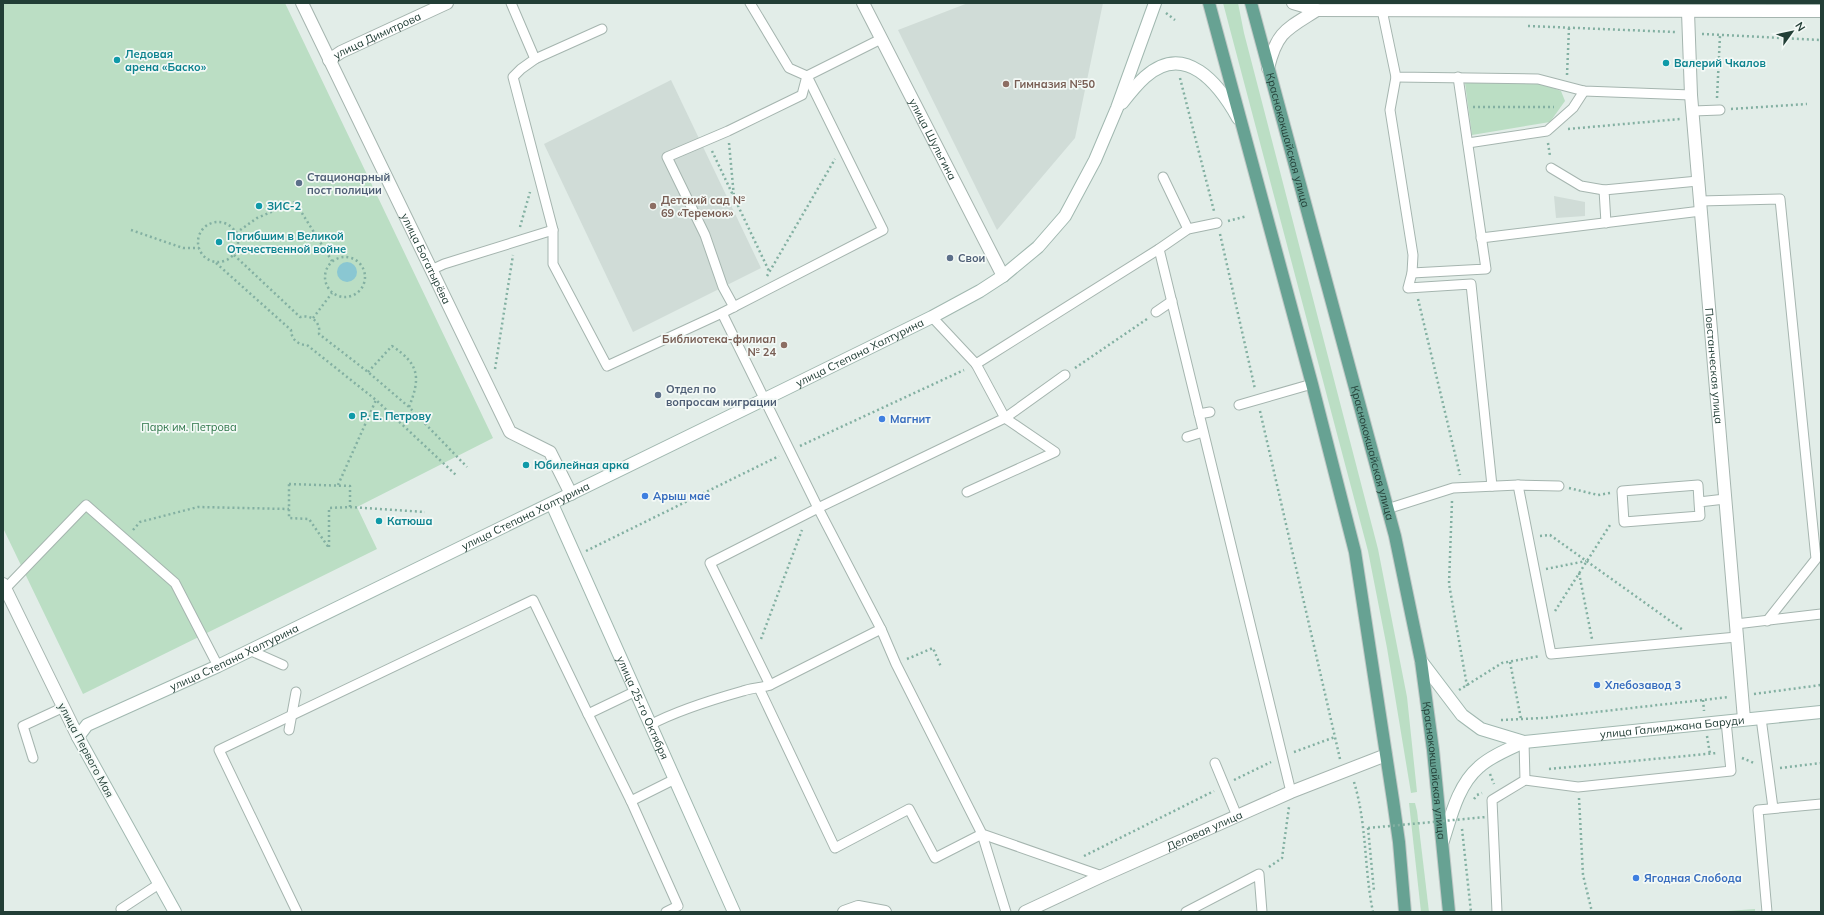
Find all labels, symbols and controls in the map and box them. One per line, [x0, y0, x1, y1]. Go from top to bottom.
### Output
street label: улица Димитрова [330, 9, 423, 62]
north arrow [1772, 12, 1812, 52]
text: N [1792, 19, 1809, 34]
place label: Ледовая арена «Баско» [125, 47, 207, 74]
marker: Ледовая арена «Баско» [112, 55, 122, 65]
place label: Валерий Чкалов [1674, 56, 1766, 70]
marker: Валерий Чкалов [1661, 58, 1671, 68]
street label: Краснококшайская улица [1263, 71, 1313, 209]
place label: Гимназия №50 [1014, 77, 1095, 91]
marker: Гимназия №50 [1001, 79, 1011, 89]
street label: улица Шульгина [906, 96, 960, 182]
place label: Стационарный пост полиции [307, 170, 390, 197]
marker: Стационарный пост полиции [294, 178, 304, 188]
place label: Детский сад № 69 «Теремок» [661, 193, 746, 220]
place label: ЗИС-2 [267, 199, 302, 213]
marker: ЗИС-2 [254, 201, 264, 211]
marker: Детский сад № 69 «Теремок» [648, 201, 658, 211]
street label: улица Богатырёва [398, 211, 454, 306]
place label: Погибшим в Великой Отечественной войне [227, 229, 346, 256]
marker: Погибшим в Великой Отечественной войне [214, 237, 224, 247]
place label: Свои [958, 251, 985, 265]
marker: Свои [945, 253, 955, 263]
street label: Повстанческая улица [1702, 307, 1726, 425]
street label: улица Степана Халтурина [793, 315, 926, 390]
place label: Библиотека-филиал № 24 [662, 332, 776, 359]
marker: Библиотека-филиал № 24 [779, 340, 789, 350]
place label: Отдел по вопросам миграции [666, 382, 777, 409]
street label: Краснококшайская улица [1348, 384, 1397, 522]
marker: Отдел по вопросам миграции [653, 390, 663, 400]
place label: Р. Е. Петрову [360, 409, 432, 423]
marker: Р. Е. Петрову [347, 411, 357, 421]
place label: Магнит [890, 412, 931, 426]
marker: Магнит [877, 414, 887, 424]
park label: Парк им. Петрова [141, 420, 237, 434]
place label: Юбилейная арка [534, 458, 629, 472]
marker: Юбилейная арка [521, 460, 531, 470]
street label: улица Степана Халтурина [459, 479, 592, 553]
place label: Арыш мае [653, 489, 710, 503]
marker: Арыш мае [640, 491, 650, 501]
place label: Катюша [387, 514, 432, 528]
marker: Катюша [374, 516, 384, 526]
street label: улица Степана Халтурина [167, 621, 301, 694]
street label: улица 25-го Октября [614, 654, 672, 762]
place label: Хлебозавод 3 [1604, 678, 1681, 692]
marker: Хлебозавод 3 [1592, 680, 1602, 690]
street label: улица Первого Мая [55, 700, 117, 800]
street label: Краснококшайская улица [1420, 700, 1449, 840]
street label: улица Галимджана Баруди [1599, 713, 1745, 741]
street label: Деловая улица [1164, 808, 1245, 853]
place label: Ягодная Слобода [1644, 871, 1742, 885]
marker: Ягодная Слобода [1631, 873, 1641, 883]

